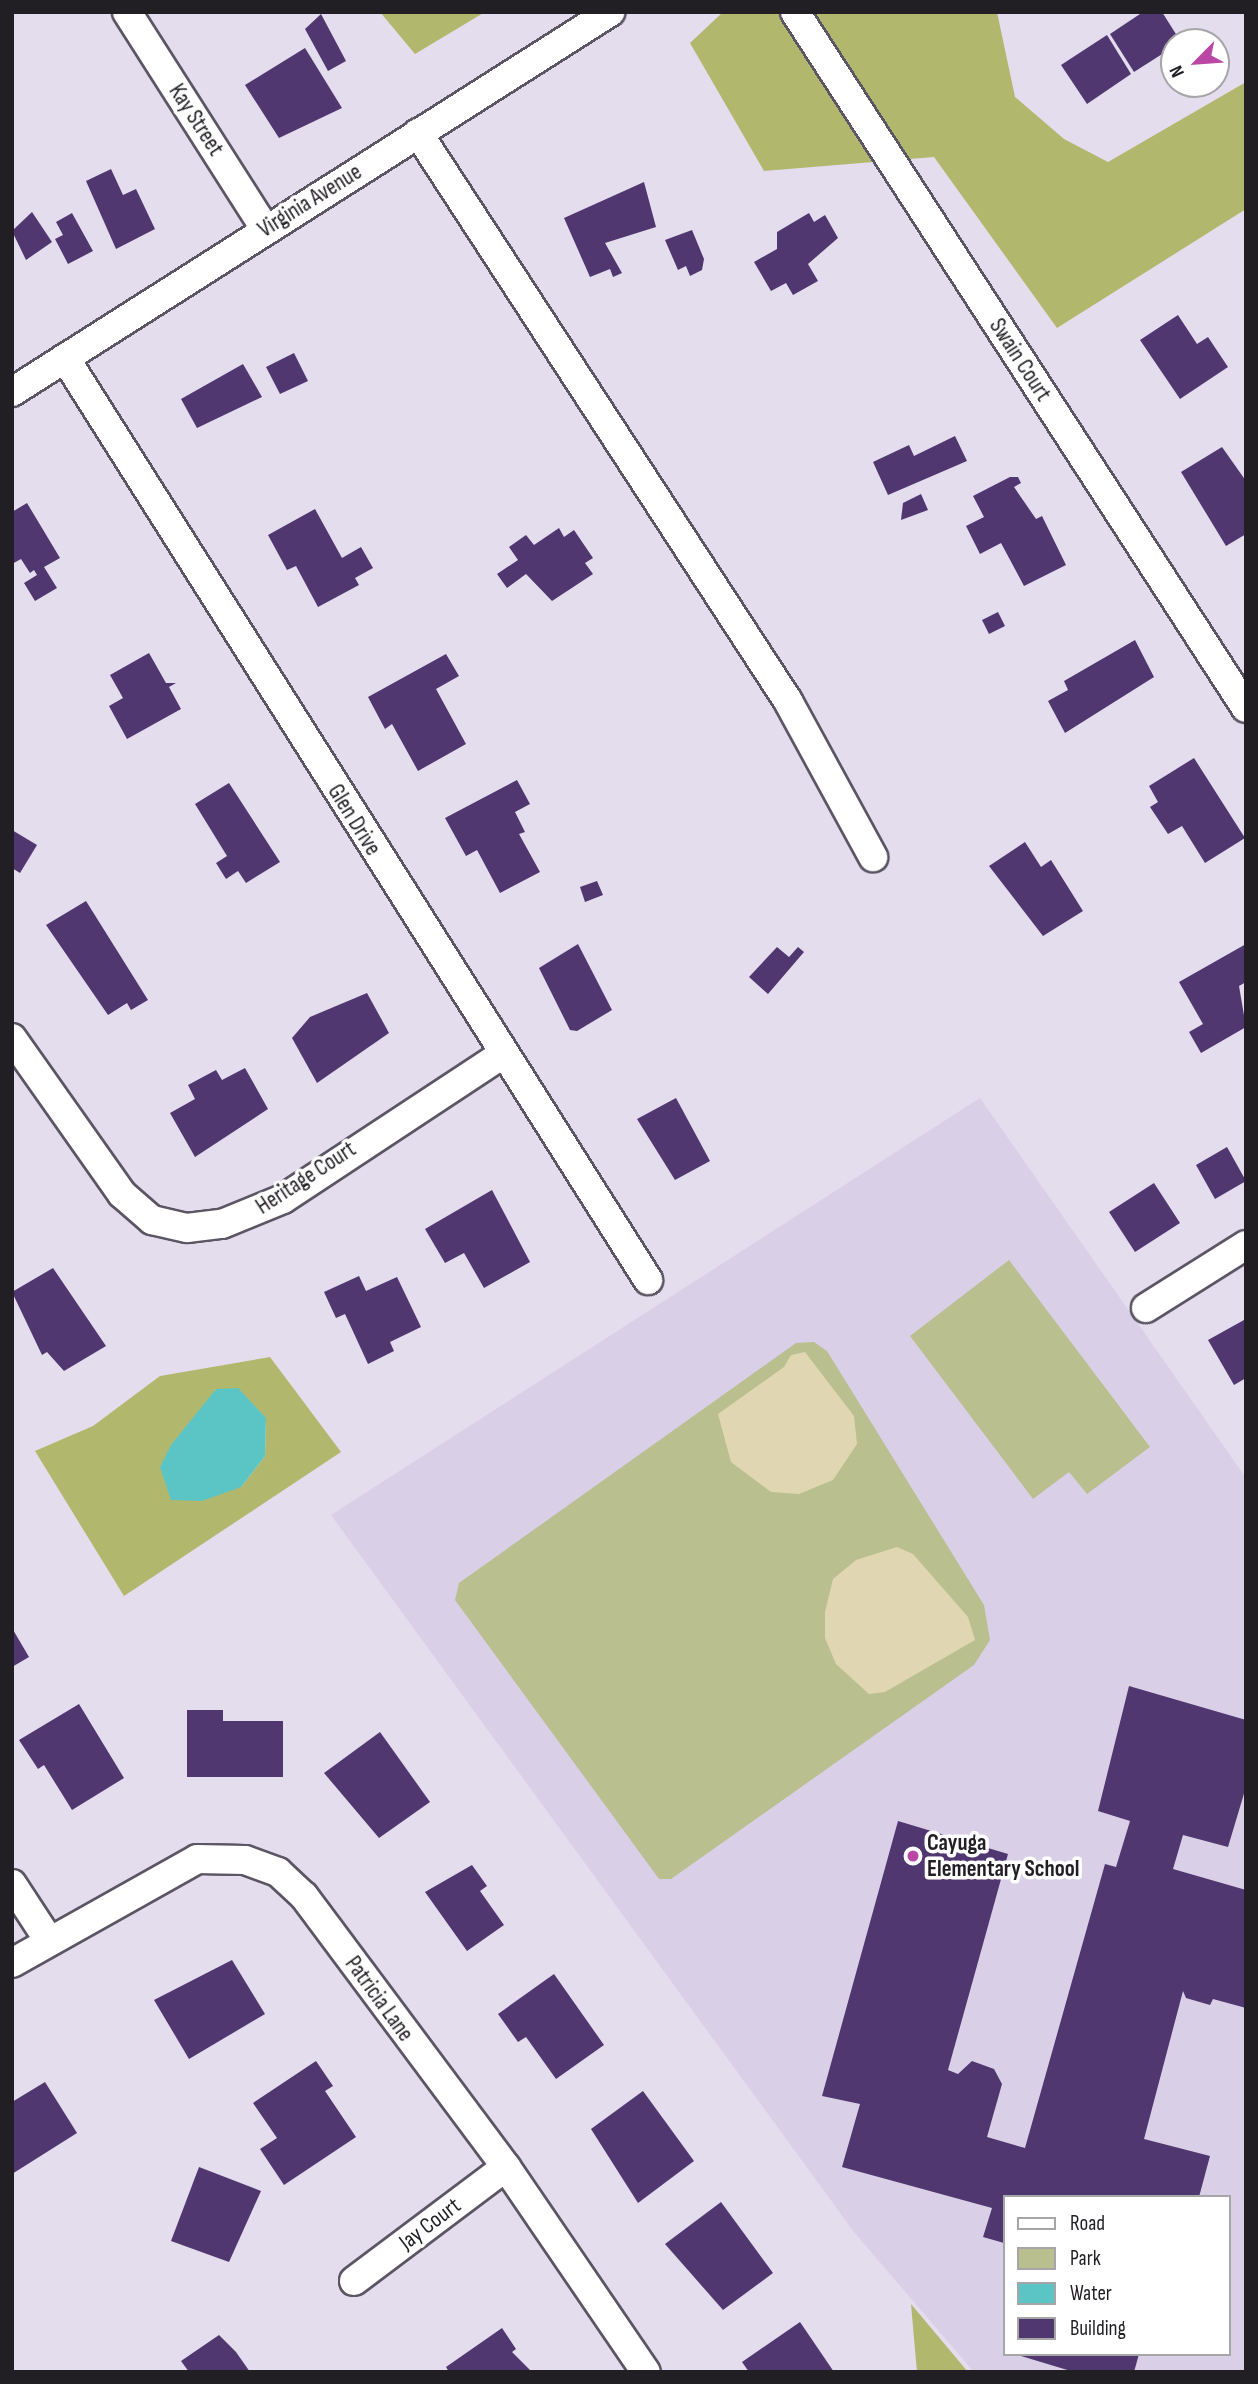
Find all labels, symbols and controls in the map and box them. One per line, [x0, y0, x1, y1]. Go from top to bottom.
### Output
north arrow [1160, 28, 1230, 98]
text: N [1165, 62, 1190, 81]
street label: Kay Street [163, 79, 229, 161]
street label: Virginia Avenue [253, 158, 367, 244]
street label: Swain Court [983, 313, 1057, 407]
street label: Glen Drive [321, 779, 387, 861]
street label: Heritage Court [251, 1136, 361, 1220]
place label: Cayuga Elementary School [927, 1829, 1079, 1883]
marker: Cayuga Elementary School [905, 1848, 921, 1864]
street label: Patricia Lane [339, 1951, 419, 2047]
street label: Jay Court [394, 2192, 466, 2256]
legend [1002, 2195, 1230, 2356]
text: Road [1070, 2211, 1105, 2236]
text: Park [1070, 2246, 1101, 2271]
text: Water [1070, 2281, 1112, 2306]
text: Building [1070, 2316, 1126, 2341]

